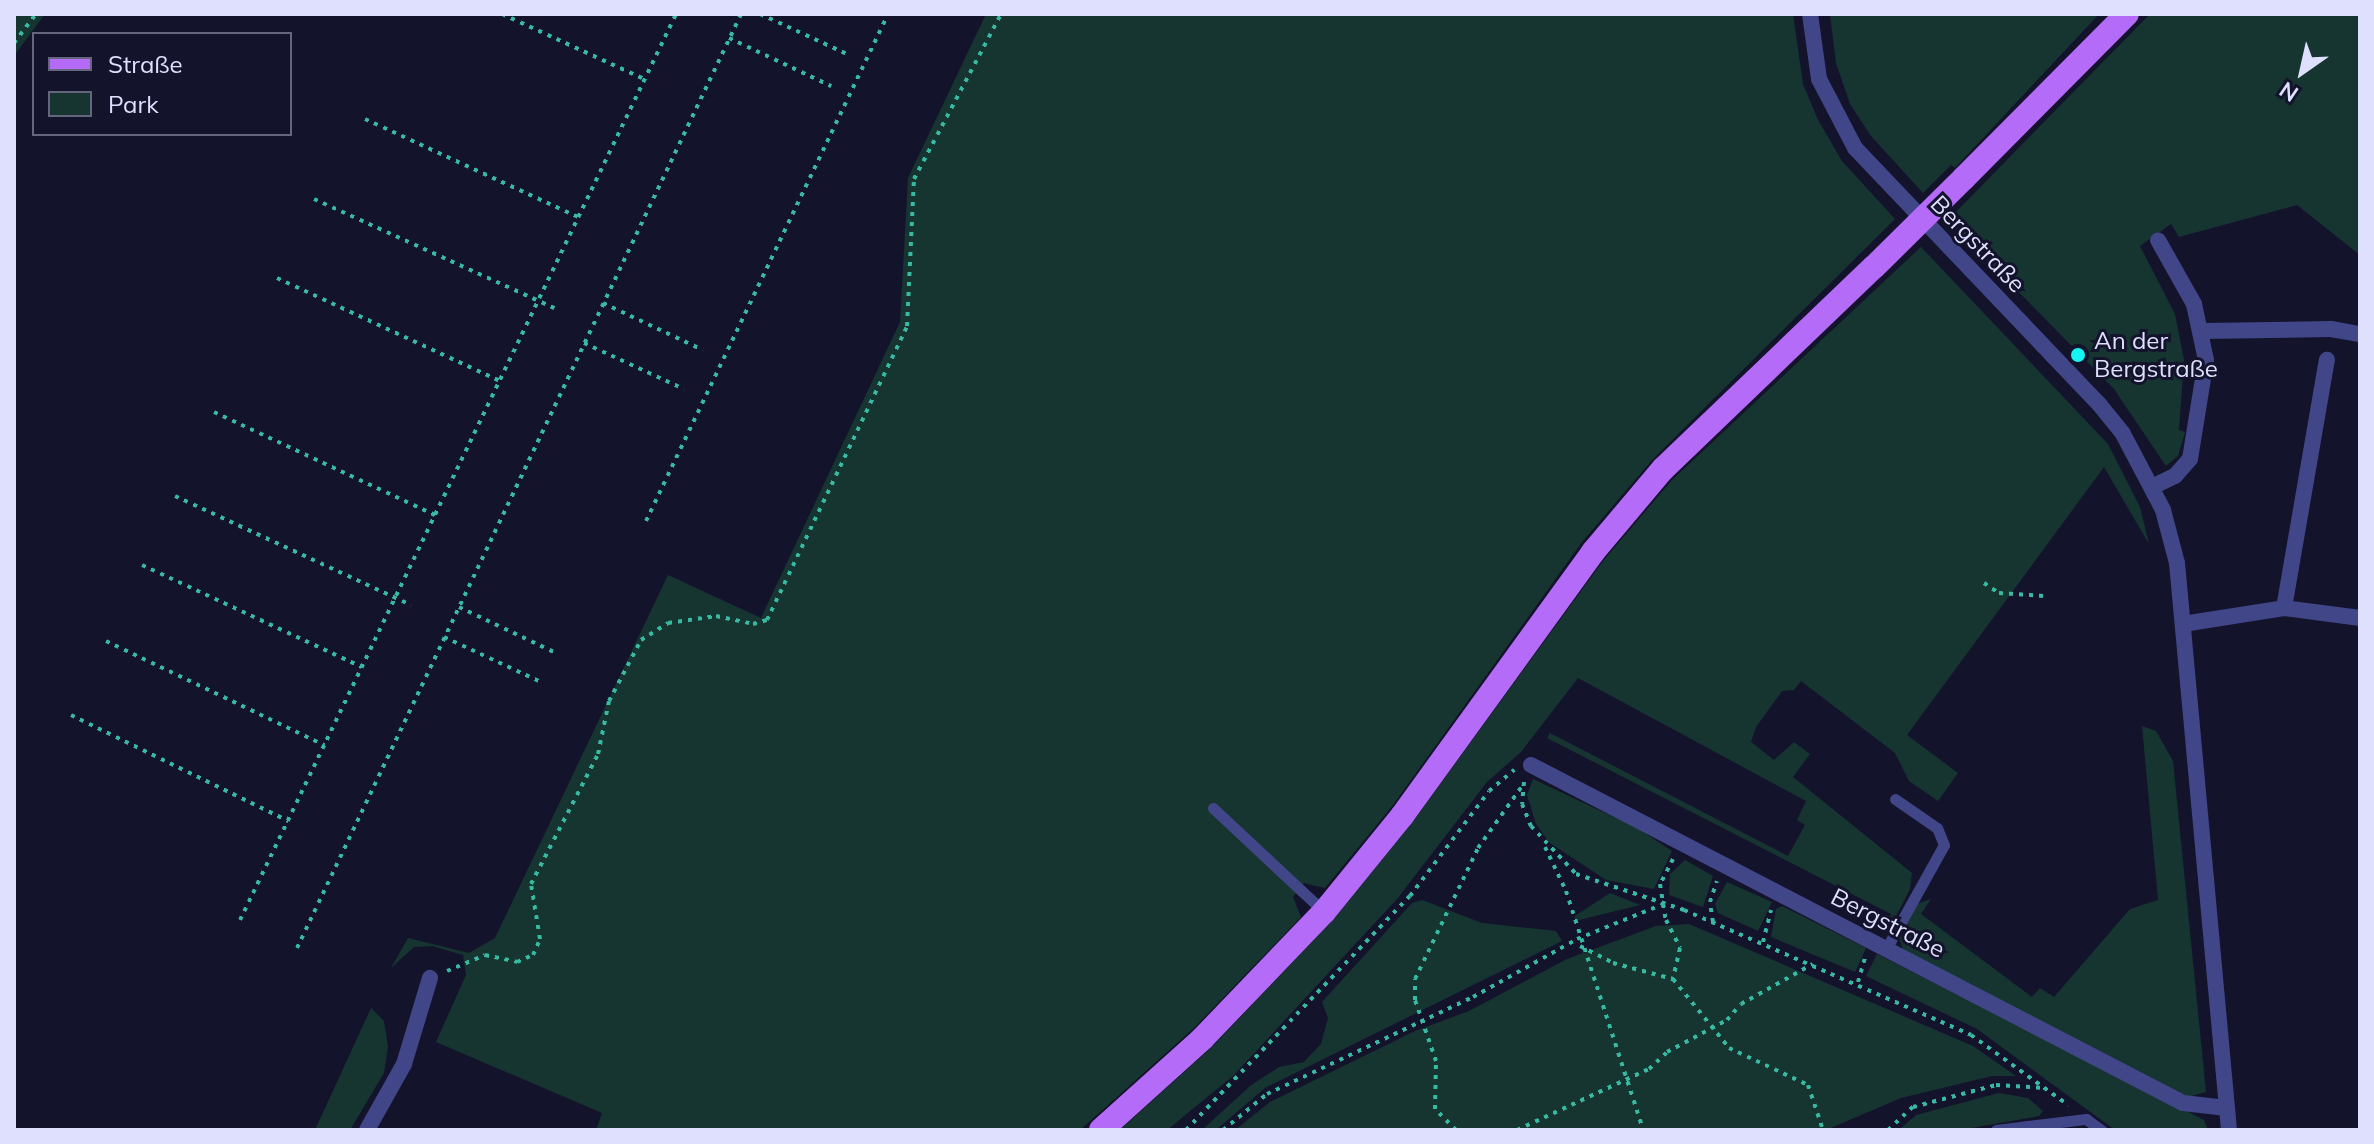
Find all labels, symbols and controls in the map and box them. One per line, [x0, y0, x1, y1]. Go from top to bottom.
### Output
legend [32, 32, 292, 136]
north arrow [2262, 32, 2342, 112]
text: Straße [108, 49, 183, 79]
text: N [2274, 76, 2303, 108]
text: Park [108, 89, 159, 119]
street label: Bergstraße [1925, 189, 2031, 299]
place label: An der Bergstraße [2094, 327, 2218, 383]
marker: An der Bergstraße [2069, 346, 2087, 364]
street label: Bergstraße [1826, 882, 1950, 964]

